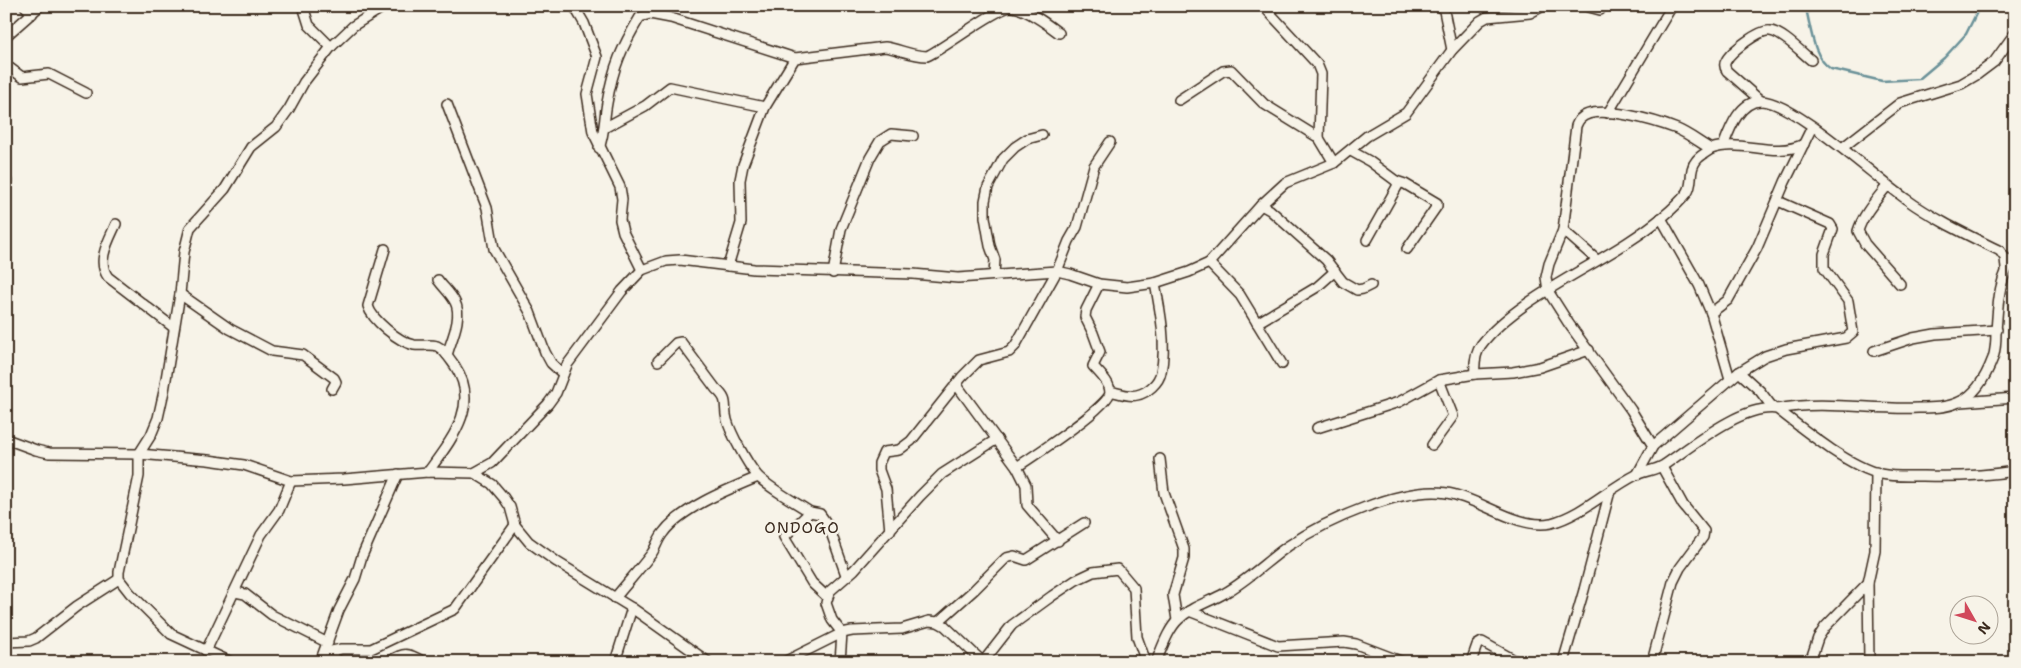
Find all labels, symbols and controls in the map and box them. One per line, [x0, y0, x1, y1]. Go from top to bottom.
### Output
district label: ONDOGO [764, 517, 840, 538]
north arrow [1948, 596, 1998, 646]
text: N [1974, 618, 1995, 638]

